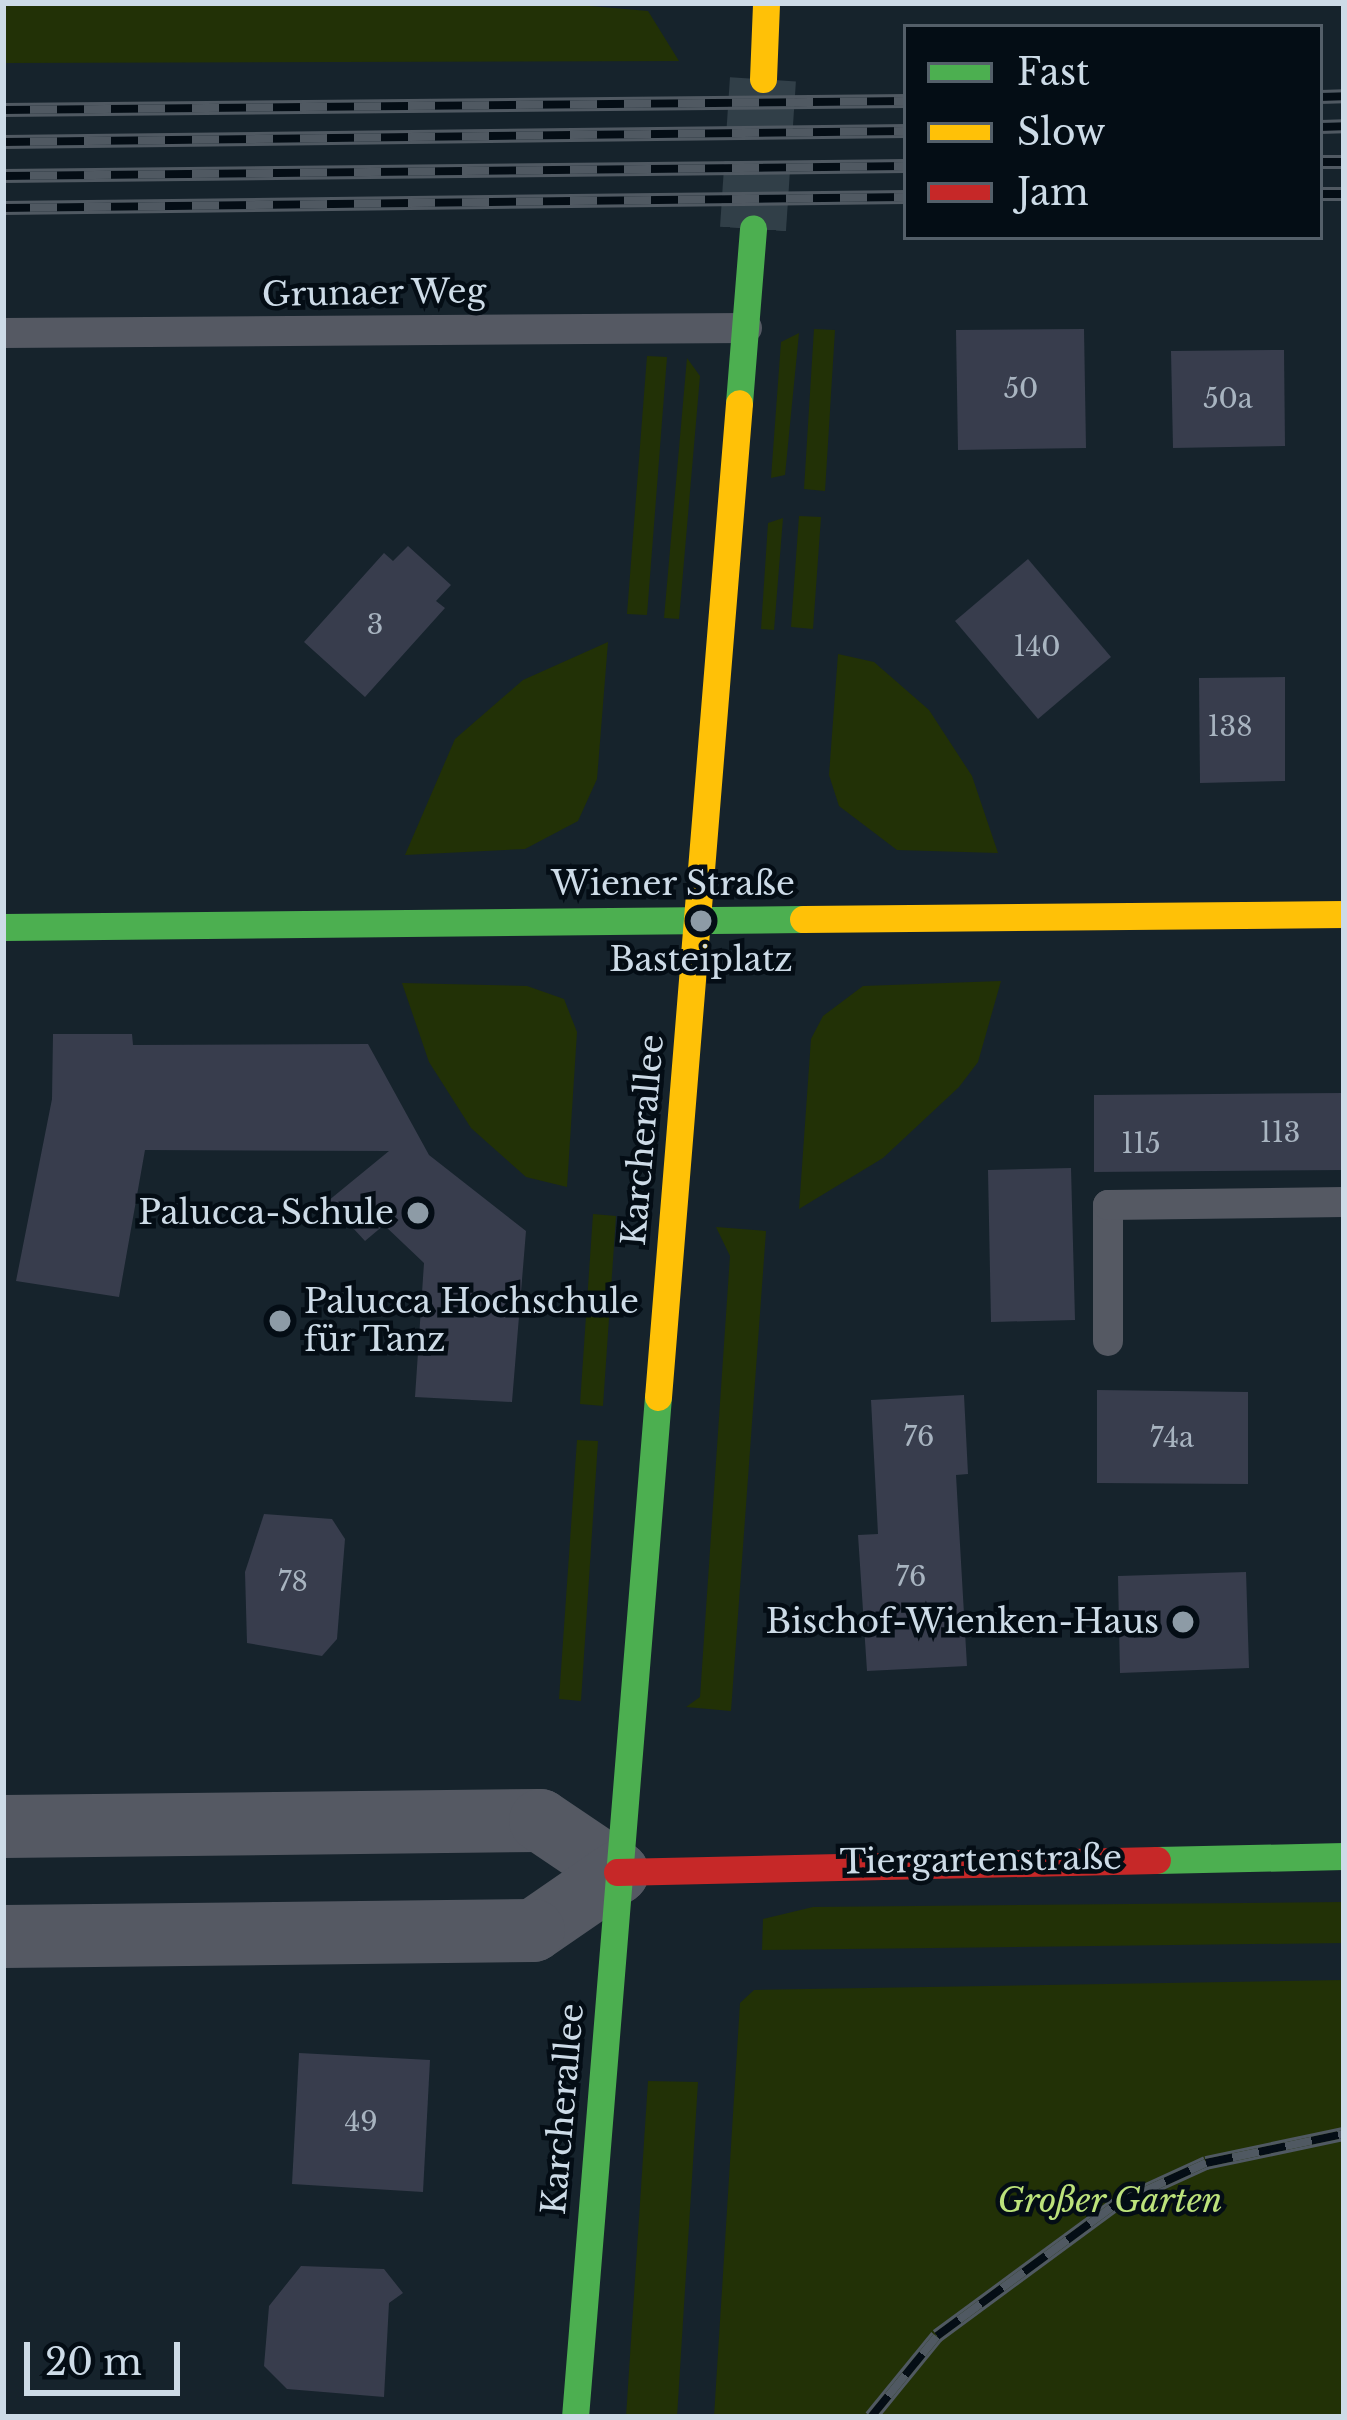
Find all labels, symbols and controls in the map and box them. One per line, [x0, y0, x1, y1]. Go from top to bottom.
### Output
legend [903, 24, 1323, 240]
text: Fast [1017, 50, 1090, 95]
text: Slow [1017, 110, 1105, 155]
text: Jam [1017, 170, 1089, 215]
street label: Grunaer Weg [260, 271, 488, 315]
house number: 50 [1004, 373, 1038, 405]
house number: 50a [1203, 383, 1253, 415]
house number: 3 [367, 609, 383, 641]
house number: 140 [1013, 631, 1061, 663]
house number: 138 [1207, 711, 1253, 743]
street label: Wiener Straße [551, 864, 795, 904]
marker: Basteiplatz [688, 908, 714, 934]
place label: Basteiplatz [609, 940, 793, 980]
street label: Karcherallee [614, 1033, 672, 1247]
house number: 113 [1260, 1117, 1300, 1149]
house number: 115 [1121, 1128, 1161, 1160]
place label: Palucca-Schule [138, 1193, 394, 1233]
marker: Palucca-Schule [405, 1200, 431, 1226]
place label: Palucca Hochschule für Tanz [304, 1282, 639, 1360]
marker: Palucca Hochschule für Tanz [267, 1308, 293, 1334]
house number: 76 [904, 1421, 934, 1453]
house number: 74a [1150, 1422, 1194, 1454]
house number: 76 [896, 1561, 926, 1593]
house number: 78 [278, 1566, 308, 1598]
place label: Bischof-Wienken-Haus [766, 1602, 1159, 1642]
marker: Bischof-Wienken-Haus [1170, 1609, 1196, 1635]
street label: Tiergartenstraße [840, 1838, 1122, 1882]
street label: Karcherallee [534, 2002, 592, 2216]
house number: 49 [344, 2106, 378, 2138]
park label: Großer Garten [997, 2181, 1223, 2221]
scale bar [30, 2318, 186, 2392]
text: 20 m [45, 2340, 142, 2385]

